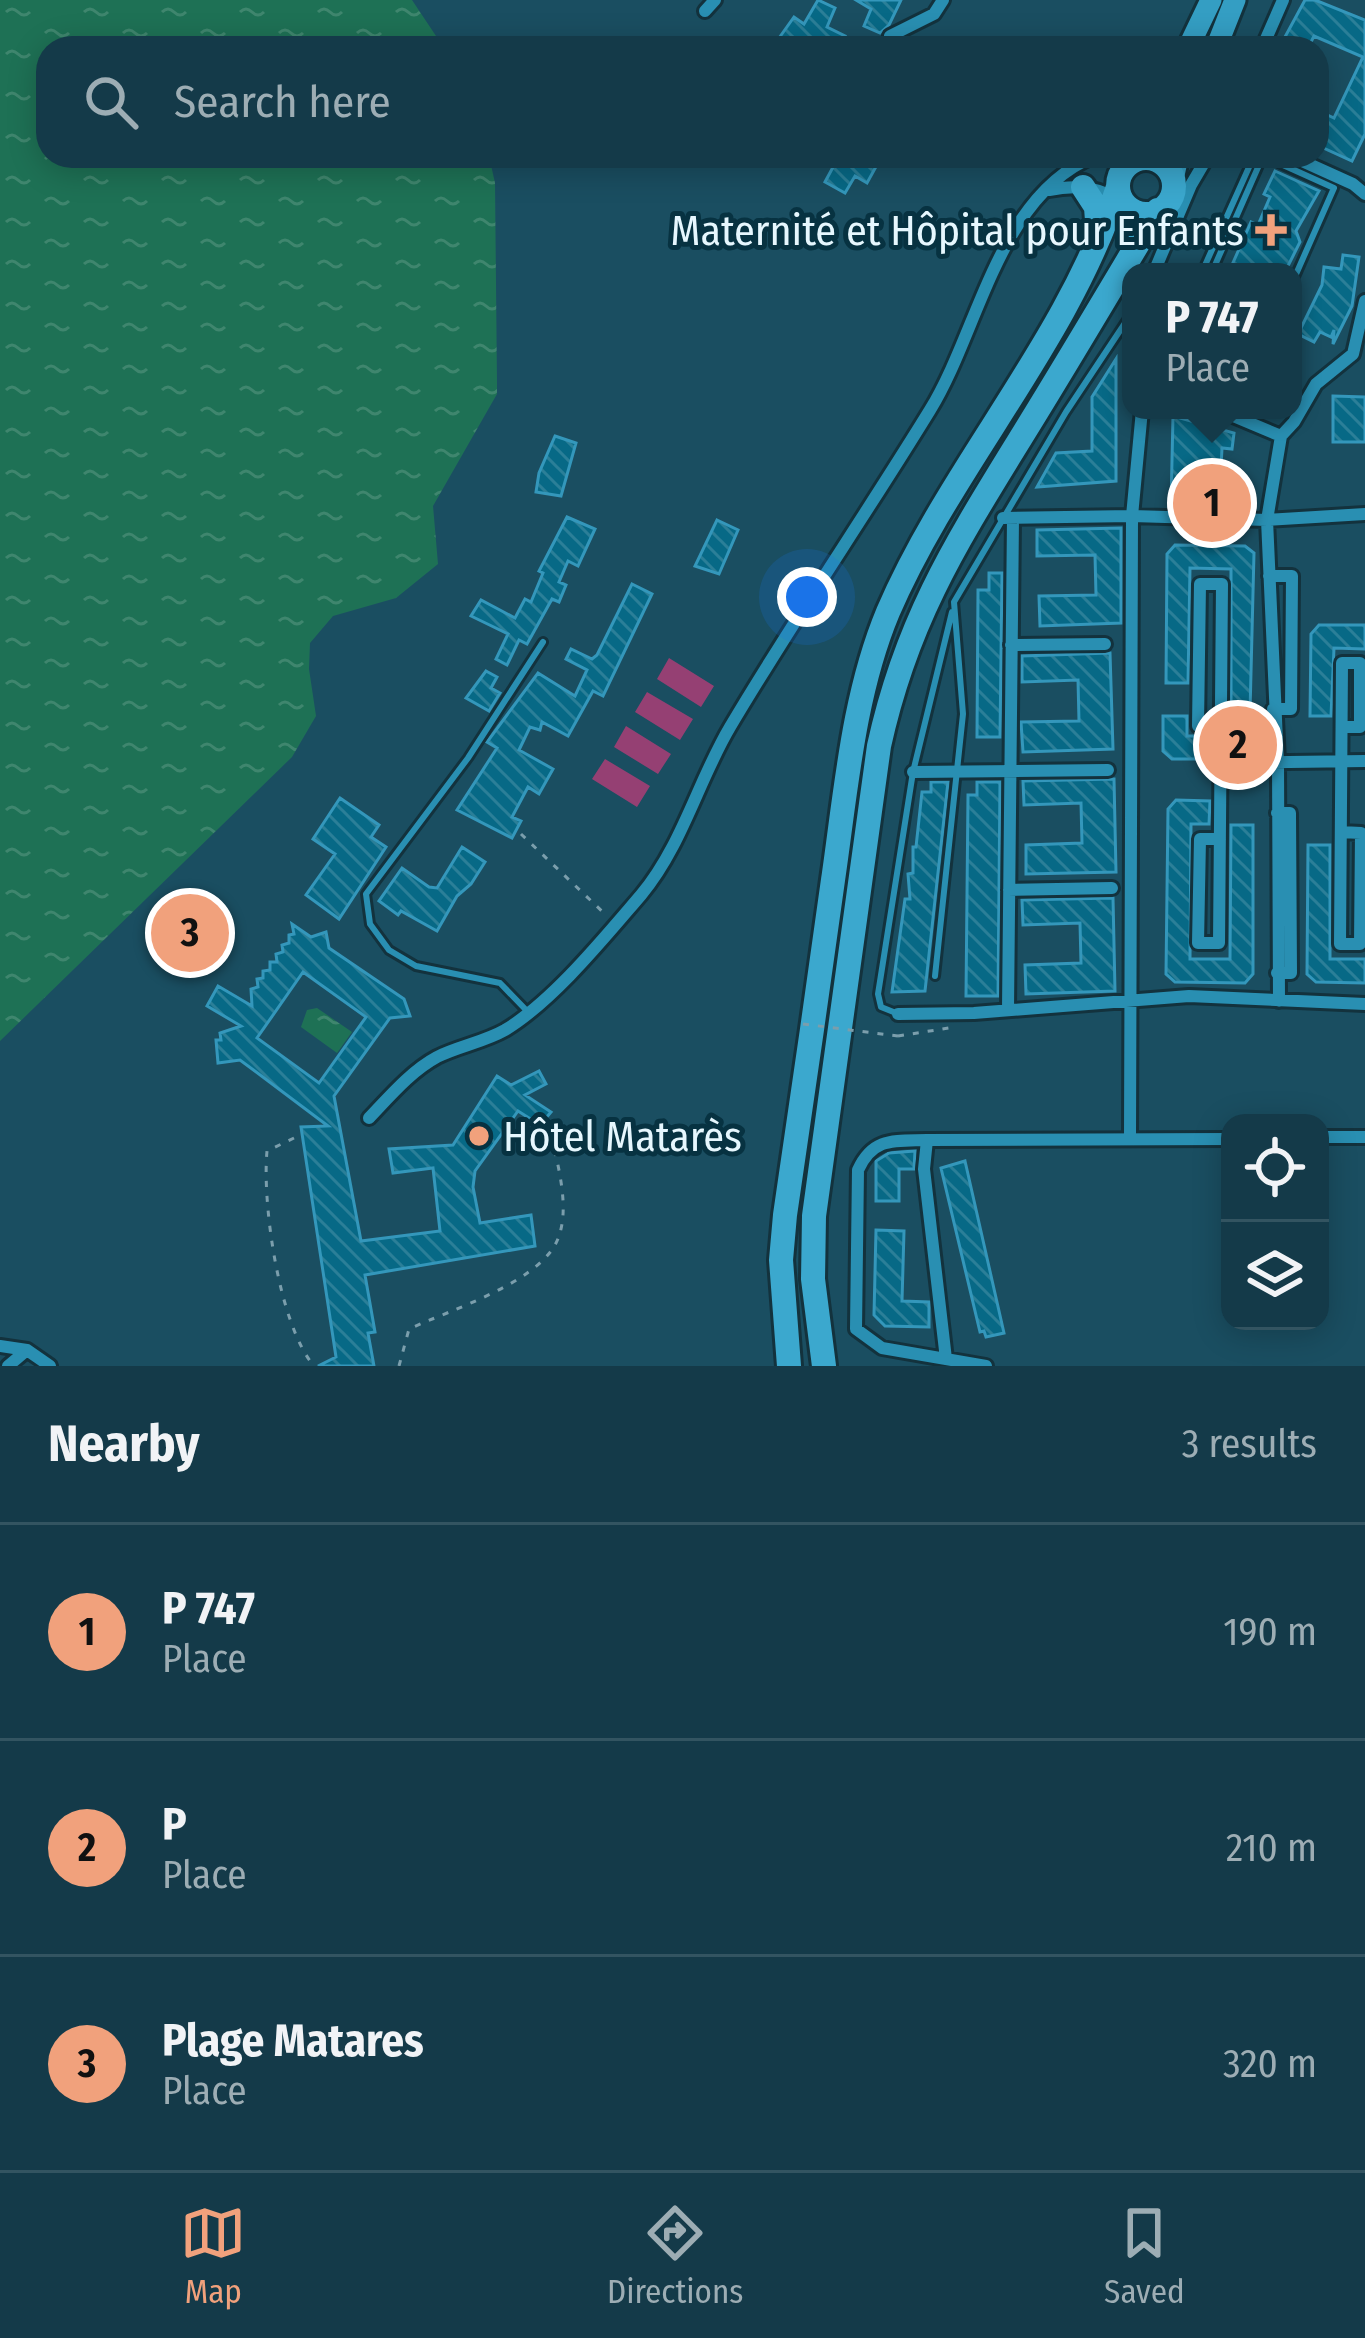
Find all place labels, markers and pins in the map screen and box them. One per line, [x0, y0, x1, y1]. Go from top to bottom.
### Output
place label: Maternité et Hôpital pour Enfants [671, 206, 1244, 256]
marker: Maternité et Hôpital pour Enfants [1255, 214, 1287, 246]
pin: 1 [1173, 458, 1251, 548]
pin: 2 [1199, 700, 1277, 790]
pin: 3 [151, 888, 229, 978]
place label: Hôtel Matarès [503, 1112, 742, 1162]
marker: Hôtel Matarès [466, 1123, 492, 1149]

